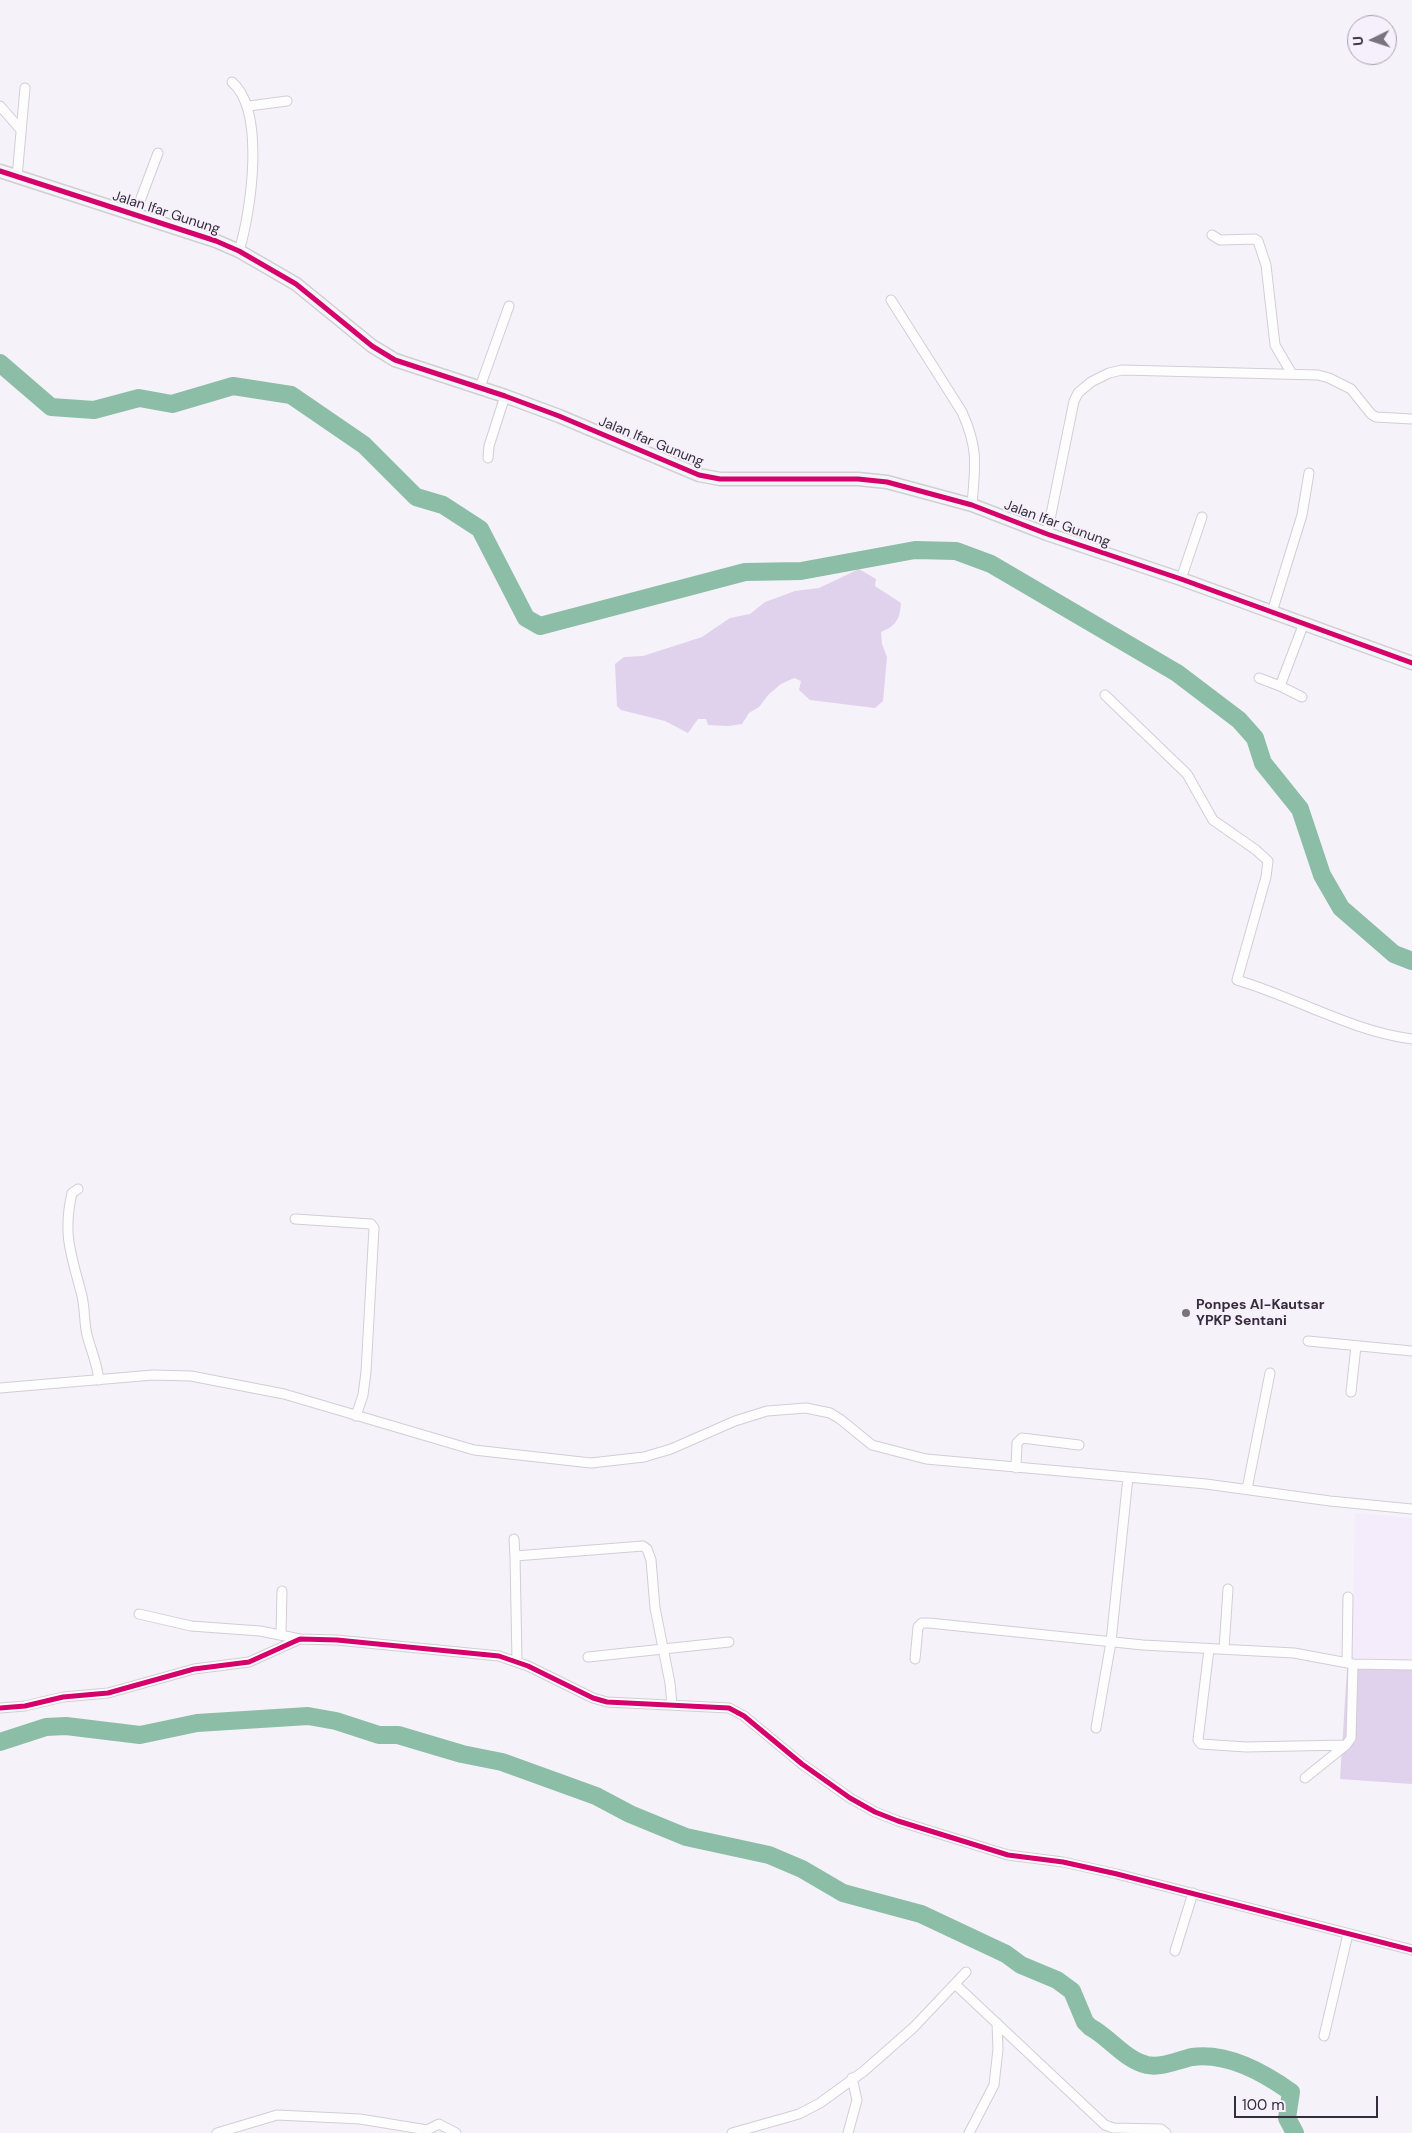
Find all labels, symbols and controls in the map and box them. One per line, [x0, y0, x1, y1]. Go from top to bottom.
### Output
north arrow [1347, 15, 1397, 65]
text: U [1349, 36, 1367, 46]
street label: Jalan Ifar Gunung [110, 188, 222, 238]
street label: Jalan Ifar Gunung [596, 413, 706, 471]
street label: Jalan Ifar Gunung [1002, 497, 1112, 551]
place label: Ponpes Al-Kautsar YPKP Sentani [1196, 1297, 1324, 1330]
marker: Ponpes Al-Kautsar YPKP Sentani [1180, 1307, 1192, 1319]
scale bar [1237, 2086, 1381, 2118]
text: 100 m [1242, 2095, 1285, 2115]

